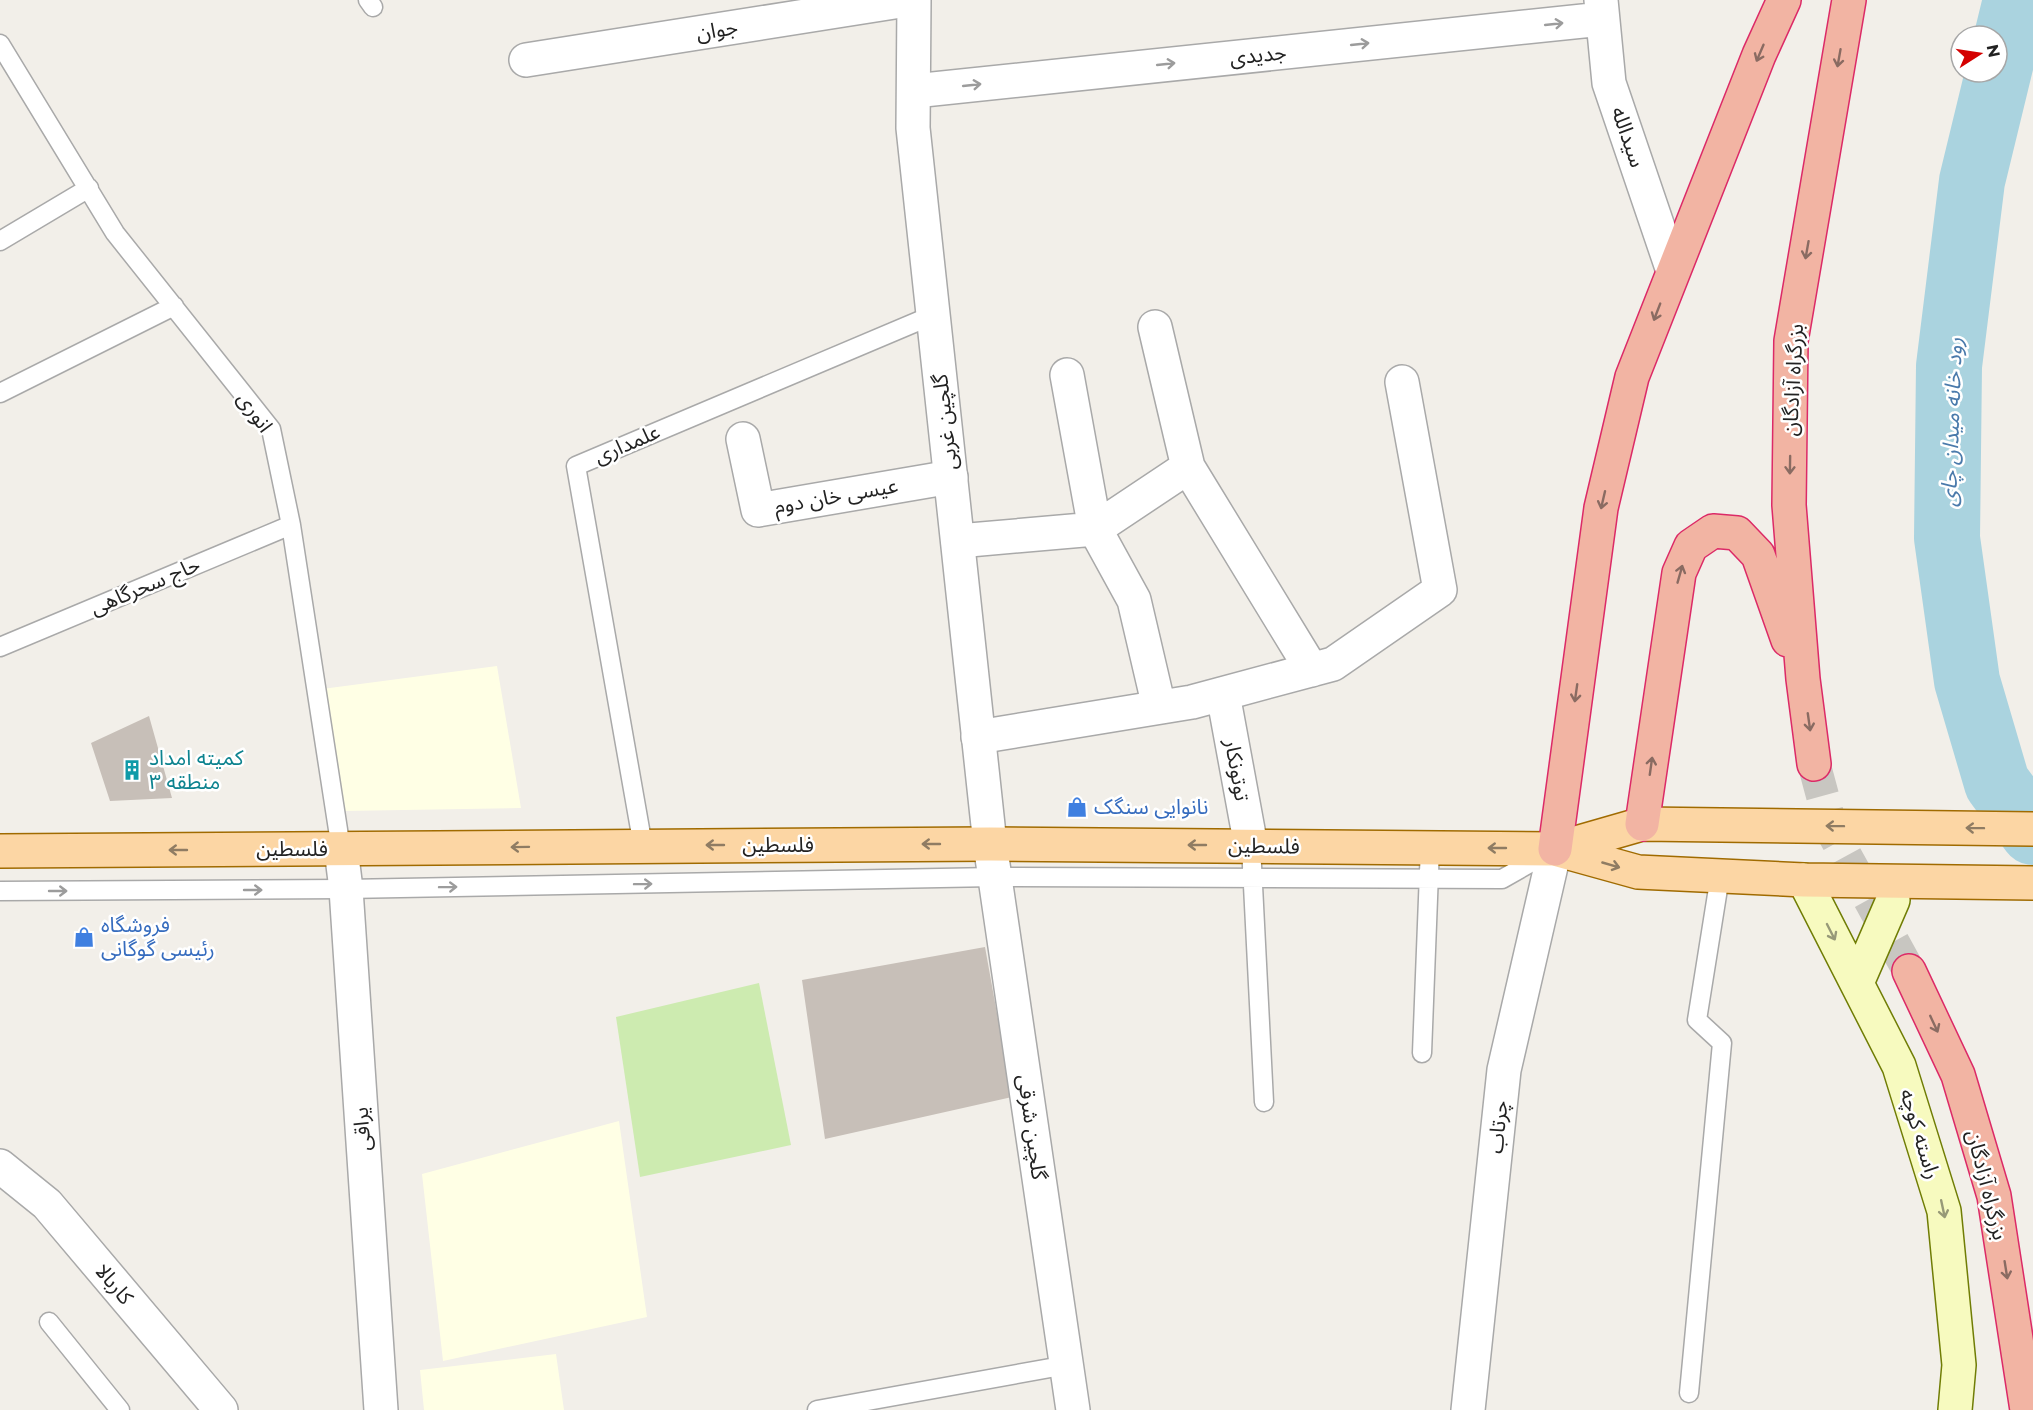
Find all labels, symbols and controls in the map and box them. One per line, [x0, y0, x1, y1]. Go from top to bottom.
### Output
street label: جوان [694, 14, 739, 45]
one-way arrow [1543, 18, 1563, 29]
north arrow [1949, 24, 2009, 84]
one-way arrow [1349, 38, 1369, 49]
street label: جدیدی [1228, 39, 1288, 70]
text: N [1983, 43, 2004, 59]
one-way arrow [1754, 44, 1765, 62]
one-way arrow [1834, 47, 1845, 67]
one-way arrow [1155, 59, 1175, 70]
one-way arrow [961, 79, 981, 90]
street label: سیدالله [1606, 103, 1650, 170]
one-way arrow [1801, 240, 1812, 259]
one-way arrow [1651, 303, 1662, 321]
street label: بزرگراه آزادگان [1777, 323, 1808, 437]
water label: رود خانه میدان چای [1935, 337, 1969, 507]
street label: گلچین غربی [927, 372, 963, 471]
street label: انوری [232, 386, 278, 437]
street label: علمداری [590, 419, 663, 468]
one-way arrow [1784, 454, 1796, 474]
street label: عیسی خان دوم [772, 472, 900, 523]
one-way arrow [1597, 490, 1609, 509]
street label: حاج سحرگاهی [86, 551, 205, 623]
one-way arrow [1675, 565, 1687, 584]
one-way arrow [1571, 682, 1582, 702]
one-way arrow [1803, 711, 1814, 731]
street label: توتونکار [1220, 736, 1255, 803]
place label: کمیته امداد منطقه ۳ [149, 745, 244, 794]
one-way arrow [1645, 757, 1656, 777]
building icon: کمیته امداد منطقه ۳ [120, 758, 144, 782]
place label: نانوایی سنگک [1094, 794, 1208, 819]
shop icon: نانوایی سنگک [1065, 795, 1089, 819]
one-way arrow [1825, 820, 1845, 832]
one-way arrow [1965, 822, 1985, 834]
street label: فلسطین [742, 832, 814, 857]
street label: فلسطین [1228, 832, 1300, 859]
street label: فلسطین [256, 836, 328, 861]
one-way arrow [922, 838, 942, 850]
one-way arrow [1187, 839, 1207, 851]
one-way arrow [706, 840, 726, 851]
one-way arrow [511, 841, 531, 853]
one-way arrow [1487, 842, 1507, 854]
one-way arrow [169, 844, 189, 856]
one-way arrow [1601, 860, 1620, 871]
one-way arrow [633, 878, 653, 889]
one-way arrow [438, 881, 458, 893]
one-way arrow [243, 884, 263, 896]
one-way arrow [48, 885, 68, 897]
place label: فروشگاه رئیسی گوگانی [101, 912, 215, 961]
one-way arrow [1825, 923, 1837, 941]
shop icon: فروشگاه رئیسی گوگانی [72, 925, 96, 949]
one-way arrow [1928, 1014, 1940, 1032]
street label: گلچین شرقی [1012, 1073, 1052, 1182]
street label: راسته کوچه [1894, 1086, 1946, 1182]
street label: چرتاب [1482, 1099, 1514, 1155]
street label: یراقی [347, 1106, 376, 1152]
street label: بزرگراه آزادگان [1962, 1127, 2013, 1243]
one-way arrow [1938, 1199, 1949, 1218]
street label: کاربالا [90, 1258, 139, 1310]
one-way arrow [2001, 1260, 2012, 1279]

